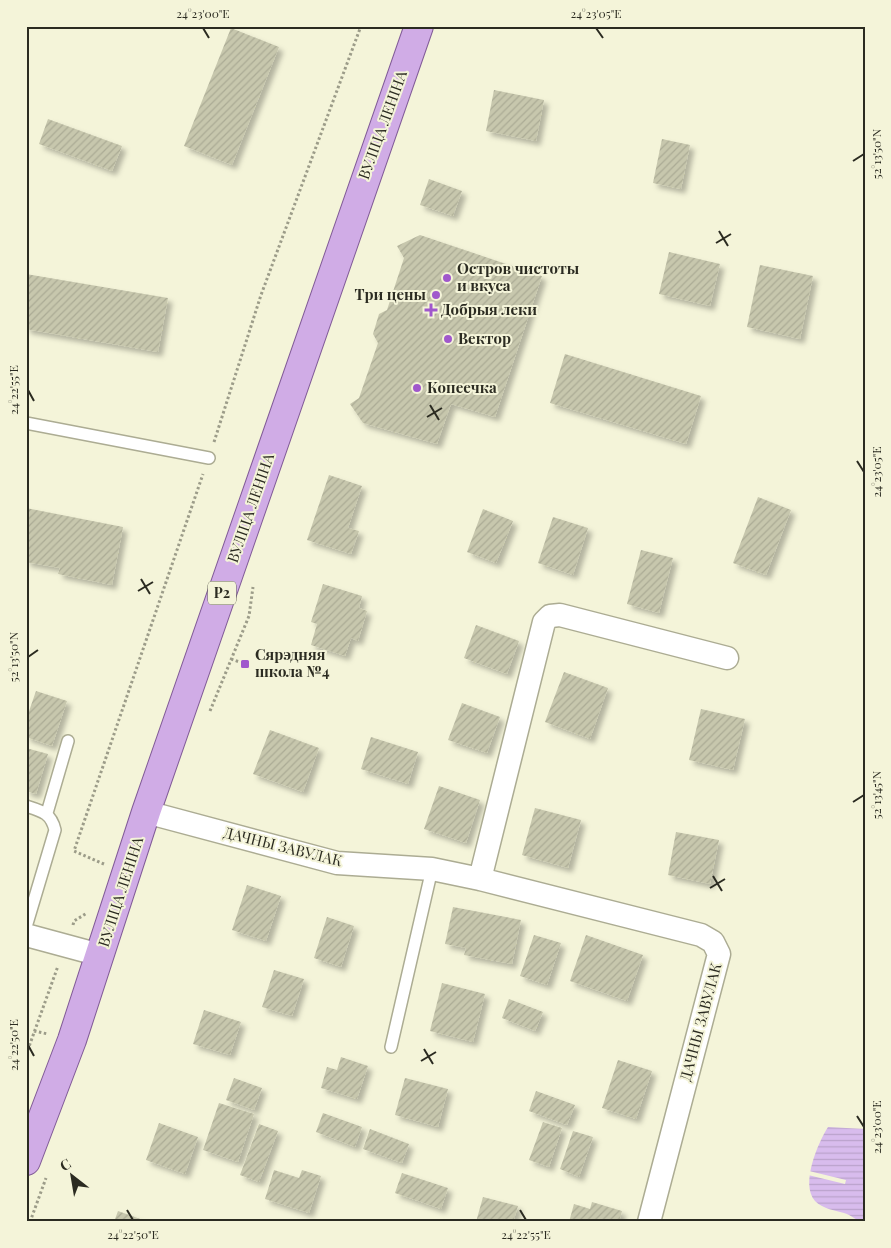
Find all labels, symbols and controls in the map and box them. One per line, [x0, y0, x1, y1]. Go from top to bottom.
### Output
text: 24°23'00"E [176, 5, 230, 21]
text: 24°23'05"E [570, 5, 622, 21]
street label: ВУЛІЦА ЛЕНІНА [353, 67, 411, 182]
text: 52°13'50"N [868, 128, 884, 179]
place label: Остров чистоты и вкуса [457, 258, 580, 295]
marker: Остров чистоты и вкуса [441, 272, 453, 284]
place label: Три цены [354, 284, 427, 304]
marker: Три цены [430, 289, 442, 301]
place label: Добрыя леки [441, 299, 537, 319]
marker: Добрыя леки [425, 304, 437, 316]
place label: Вектор [458, 328, 511, 348]
marker: Вектор [442, 333, 454, 345]
text: 24°22'55"E [5, 365, 21, 415]
place label: Копеечка [427, 377, 497, 397]
marker: Копеечка [411, 382, 423, 394]
text: 24°23'05"E [868, 446, 884, 498]
street label: ВУЛІЦА ЛЕНІНА [222, 450, 278, 565]
road number: Р2 [208, 582, 236, 604]
text: 52°13'50"N [5, 631, 21, 682]
place label: Сярэдняя школа №4 [255, 644, 330, 681]
marker: Сярэдняя школа №4 [239, 658, 251, 670]
text: 52°13'45"N [868, 770, 884, 819]
street label: ДАЧНЫ ЗАВУЛАК [222, 822, 345, 870]
street label: ВУЛІЦА ЛЕНІНА [93, 834, 147, 949]
street label: ДАЧНЫ ЗАВУЛАК [675, 960, 725, 1083]
text: 24°22'50"E [5, 1019, 21, 1071]
text: 24°23'00"E [868, 1100, 884, 1154]
north arrow [48, 1150, 98, 1200]
text: С [56, 1154, 74, 1175]
text: 24°22'50"E [107, 1226, 159, 1242]
text: 24°22'55"E [501, 1226, 551, 1242]

